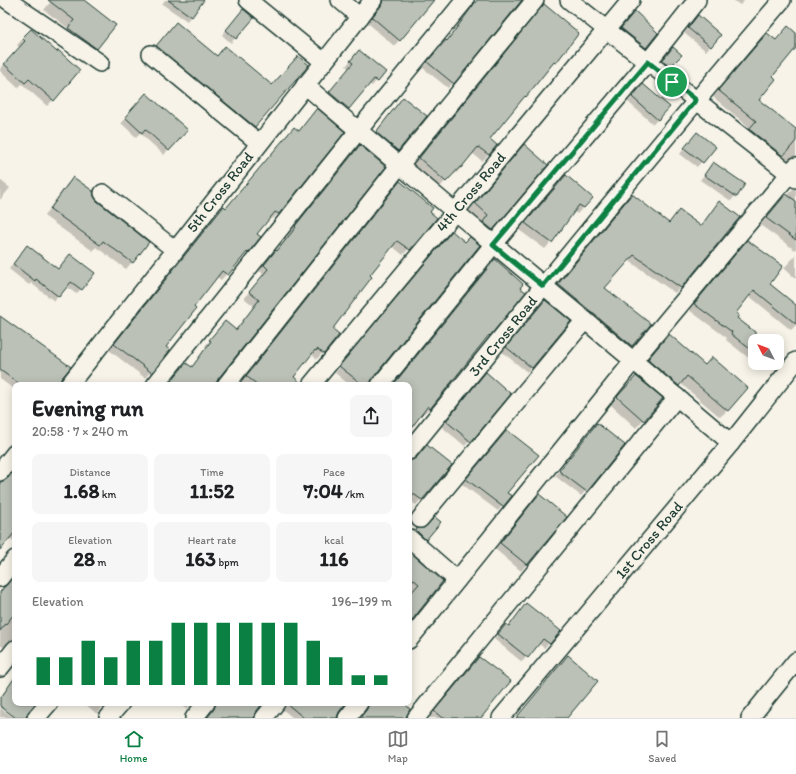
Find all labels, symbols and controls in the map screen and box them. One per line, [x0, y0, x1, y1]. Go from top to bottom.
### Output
pin [655, 65, 689, 99]
icon: arrive [661, 71, 683, 93]
street label: 5th Cross Road [183, 148, 257, 236]
street label: 4th Cross Road [432, 148, 510, 236]
street label: 3rd Cross Road [465, 292, 541, 380]
north arrow [748, 334, 784, 370]
map controls [748, 334, 784, 370]
text: Evening run [32, 395, 144, 422]
button: share [350, 395, 392, 437]
text: 20:58 · 7 × 240 m [32, 424, 128, 439]
text: Distance [69, 466, 111, 479]
text: Time [200, 466, 224, 479]
text: Pace [323, 466, 345, 479]
text: 1.68 [64, 479, 99, 503]
text: 11:52 [190, 479, 234, 503]
text: 7:04 [304, 479, 343, 503]
text: km [99, 488, 116, 501]
text: /km [343, 488, 364, 501]
street label: 1st Cross Road [611, 498, 687, 582]
text: Elevation [68, 534, 112, 547]
text: Heart rate [188, 534, 236, 547]
text: kcal [324, 534, 344, 547]
text: 28 [73, 547, 95, 571]
text: 163 [185, 547, 216, 571]
text: 116 [319, 547, 349, 571]
text: m [95, 556, 107, 569]
text: bpm [216, 556, 239, 569]
text: Elevation [32, 594, 84, 609]
text: 196–199 m [332, 594, 392, 609]
tab: Home [120, 728, 147, 765]
tab: Map [387, 728, 409, 765]
tab: Saved [648, 728, 676, 765]

